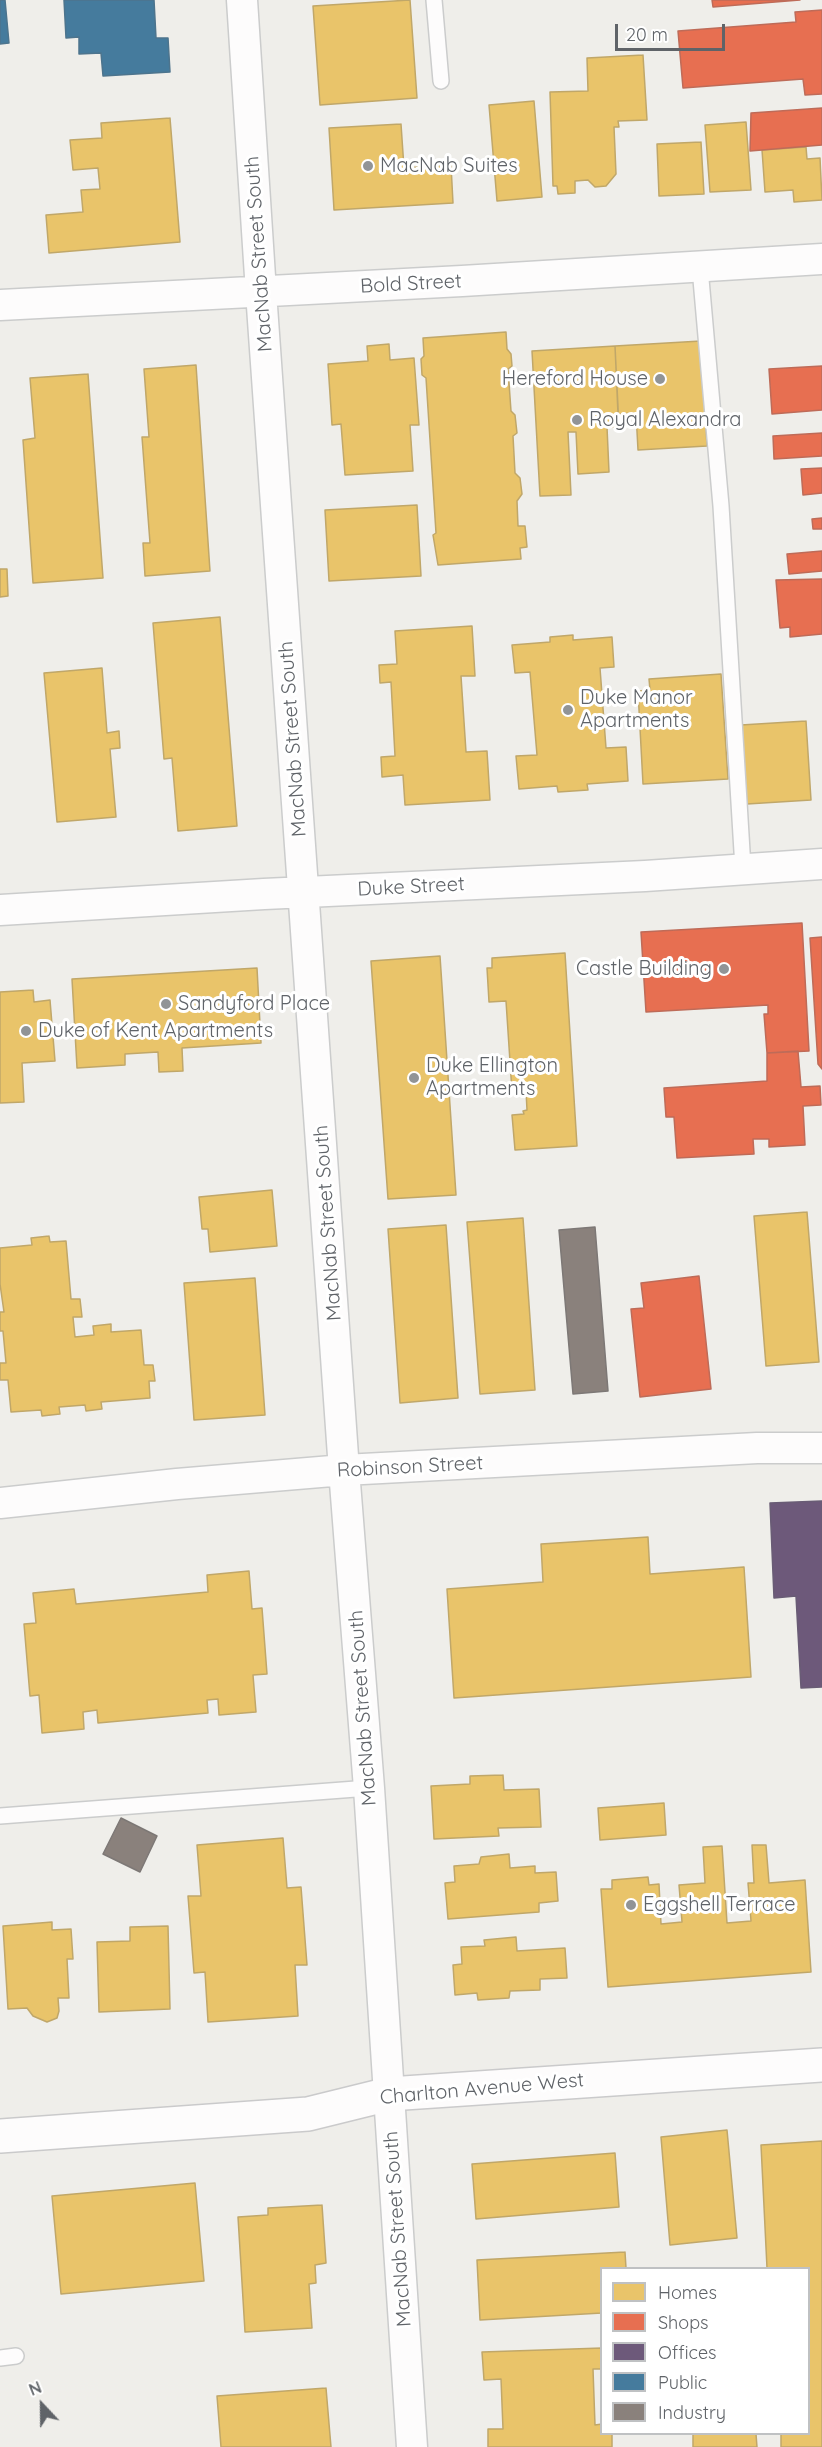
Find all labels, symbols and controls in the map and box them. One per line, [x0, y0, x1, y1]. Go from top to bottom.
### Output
scale bar [618, 12, 728, 50]
text: 20 m [626, 23, 668, 46]
place label: MacNab Suites [380, 154, 518, 178]
street label: MacNab Street South [240, 155, 278, 353]
marker: MacNab Suites [361, 159, 375, 173]
street label: Bold Street [360, 269, 462, 299]
place label: Hereford House [502, 367, 648, 391]
marker: Hereford House [653, 372, 667, 386]
place label: Royal Alexandra [589, 408, 741, 432]
marker: Royal Alexandra [570, 413, 584, 427]
street label: MacNab Street South [274, 640, 312, 838]
place label: Duke Manor Apartments [580, 686, 693, 733]
marker: Duke Manor Apartments [561, 703, 575, 717]
street label: Duke Street [357, 872, 465, 902]
place label: Castle Building [576, 957, 712, 981]
marker: Castle Building [717, 962, 731, 976]
place label: Sandyford Place [178, 992, 330, 1016]
marker: Sandyford Place [159, 997, 173, 1011]
place label: Duke of Kent Apartments [38, 1019, 273, 1043]
marker: Duke of Kent Apartments [19, 1024, 33, 1038]
place label: Duke Ellington Apartments [426, 1054, 558, 1101]
marker: Duke Ellington Apartments [407, 1071, 421, 1085]
street label: MacNab Street South [309, 1124, 347, 1322]
street label: Robinson Street [336, 1451, 484, 1483]
street label: MacNab Street South [344, 1609, 382, 1807]
place label: Eggshell Terrace [643, 1893, 796, 1917]
marker: Eggshell Terrace [624, 1898, 638, 1912]
street label: Charlton Avenue West [379, 2068, 585, 2110]
street label: MacNab Street South [379, 2130, 417, 2328]
legend [600, 2267, 810, 2435]
text: Homes [658, 2281, 717, 2304]
text: Shops [658, 2311, 709, 2334]
text: Offices [658, 2341, 717, 2364]
text: Public [658, 2371, 707, 2394]
north arrow [12, 2375, 72, 2435]
text: N [26, 2377, 44, 2400]
text: Industry [658, 2401, 726, 2424]

